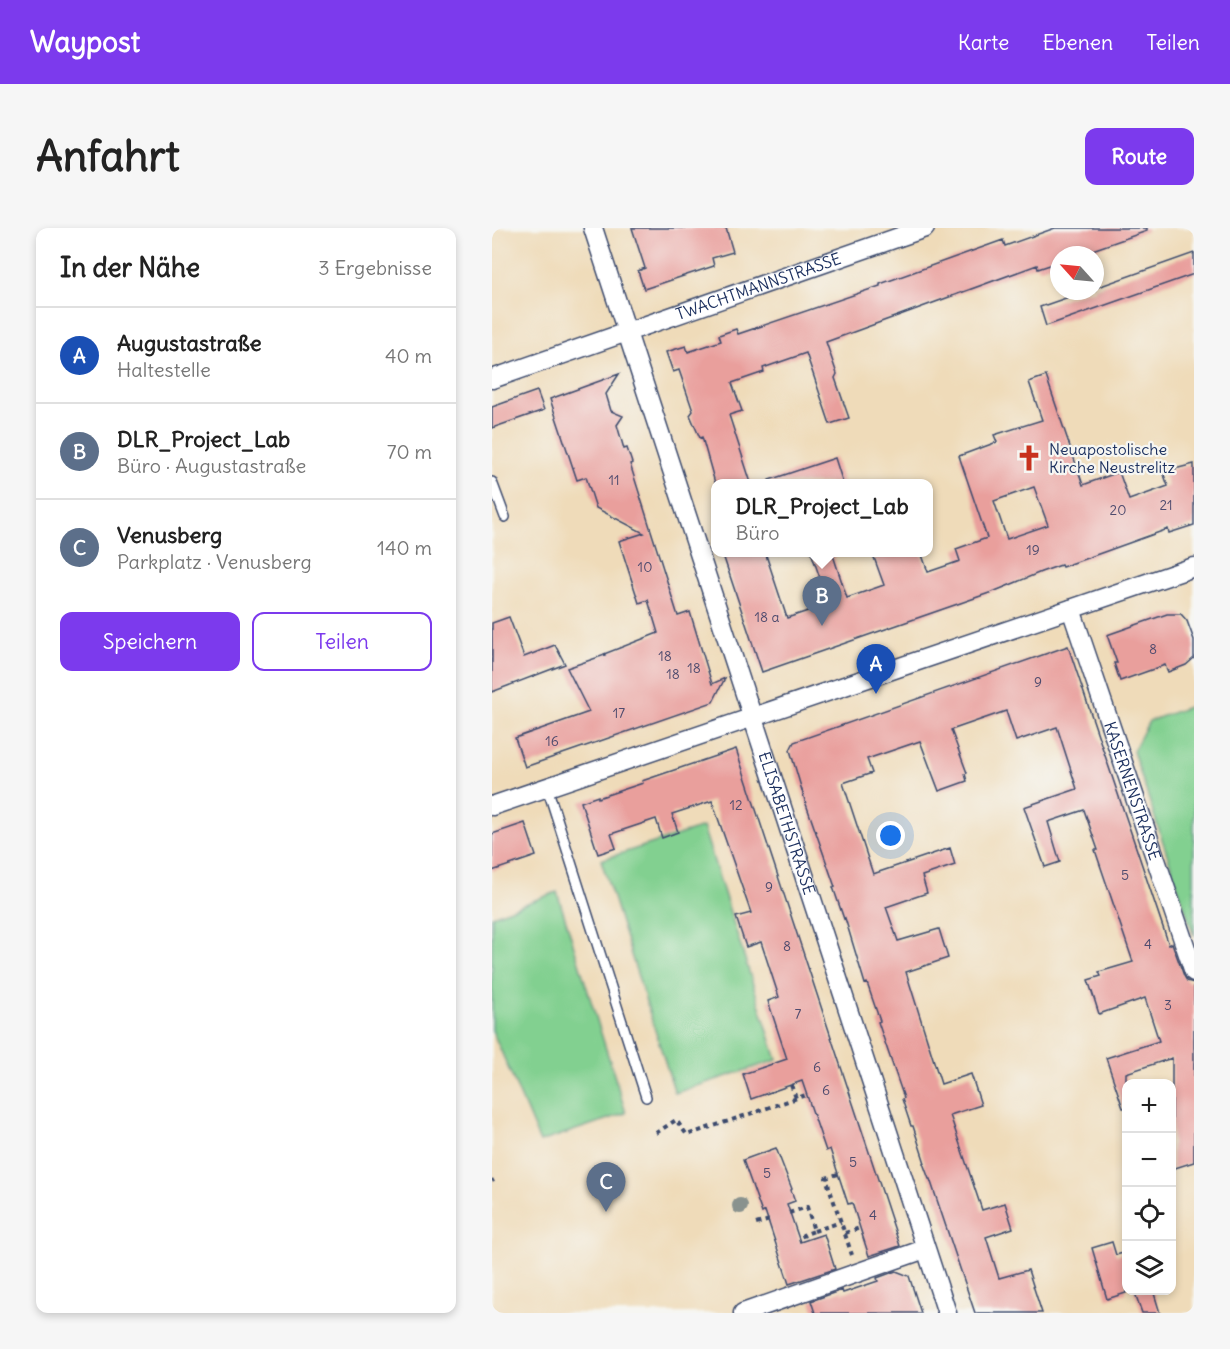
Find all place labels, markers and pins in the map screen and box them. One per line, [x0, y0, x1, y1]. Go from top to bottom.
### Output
place label: Neuapostolische Kirche Neustrelitz [1049, 439, 1175, 477]
church icon: Neuapostolische Kirche Neustrelitz [1014, 443, 1044, 473]
pin: B [802, 576, 842, 626]
pin: A [856, 644, 896, 694]
pin: C [586, 1162, 626, 1212]

